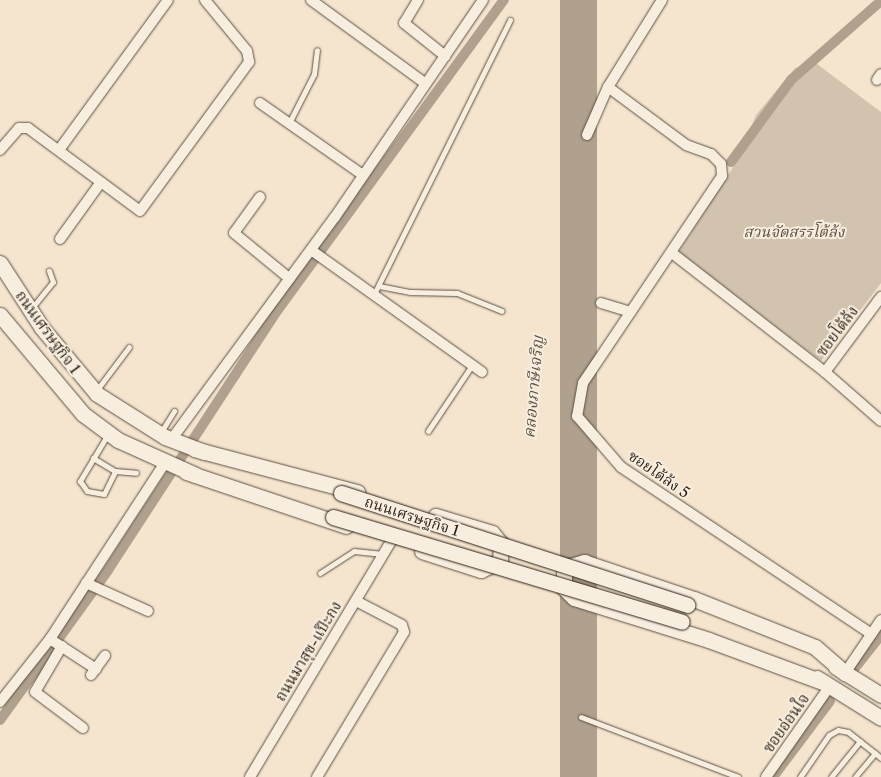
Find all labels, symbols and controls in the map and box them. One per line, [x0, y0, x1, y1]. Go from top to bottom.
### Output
park label: สวนจัดสรรโต้ล้ง [744, 223, 844, 241]
street label: ถนนเศรษฐกิจ 1 [12, 287, 84, 377]
street label: ซอยโต้ล้ง [812, 302, 862, 360]
water label: คลองภาษีเจริญ [519, 335, 547, 439]
street label: ซอยโต้ล้ง 5 [625, 446, 693, 502]
street label: ถนนเศรษฐกิจ 1 [362, 492, 462, 540]
street label: ถนนมาสุข-แป๊ะกง [271, 598, 345, 704]
street label: ซอยอ่อนใจ [759, 690, 813, 756]

